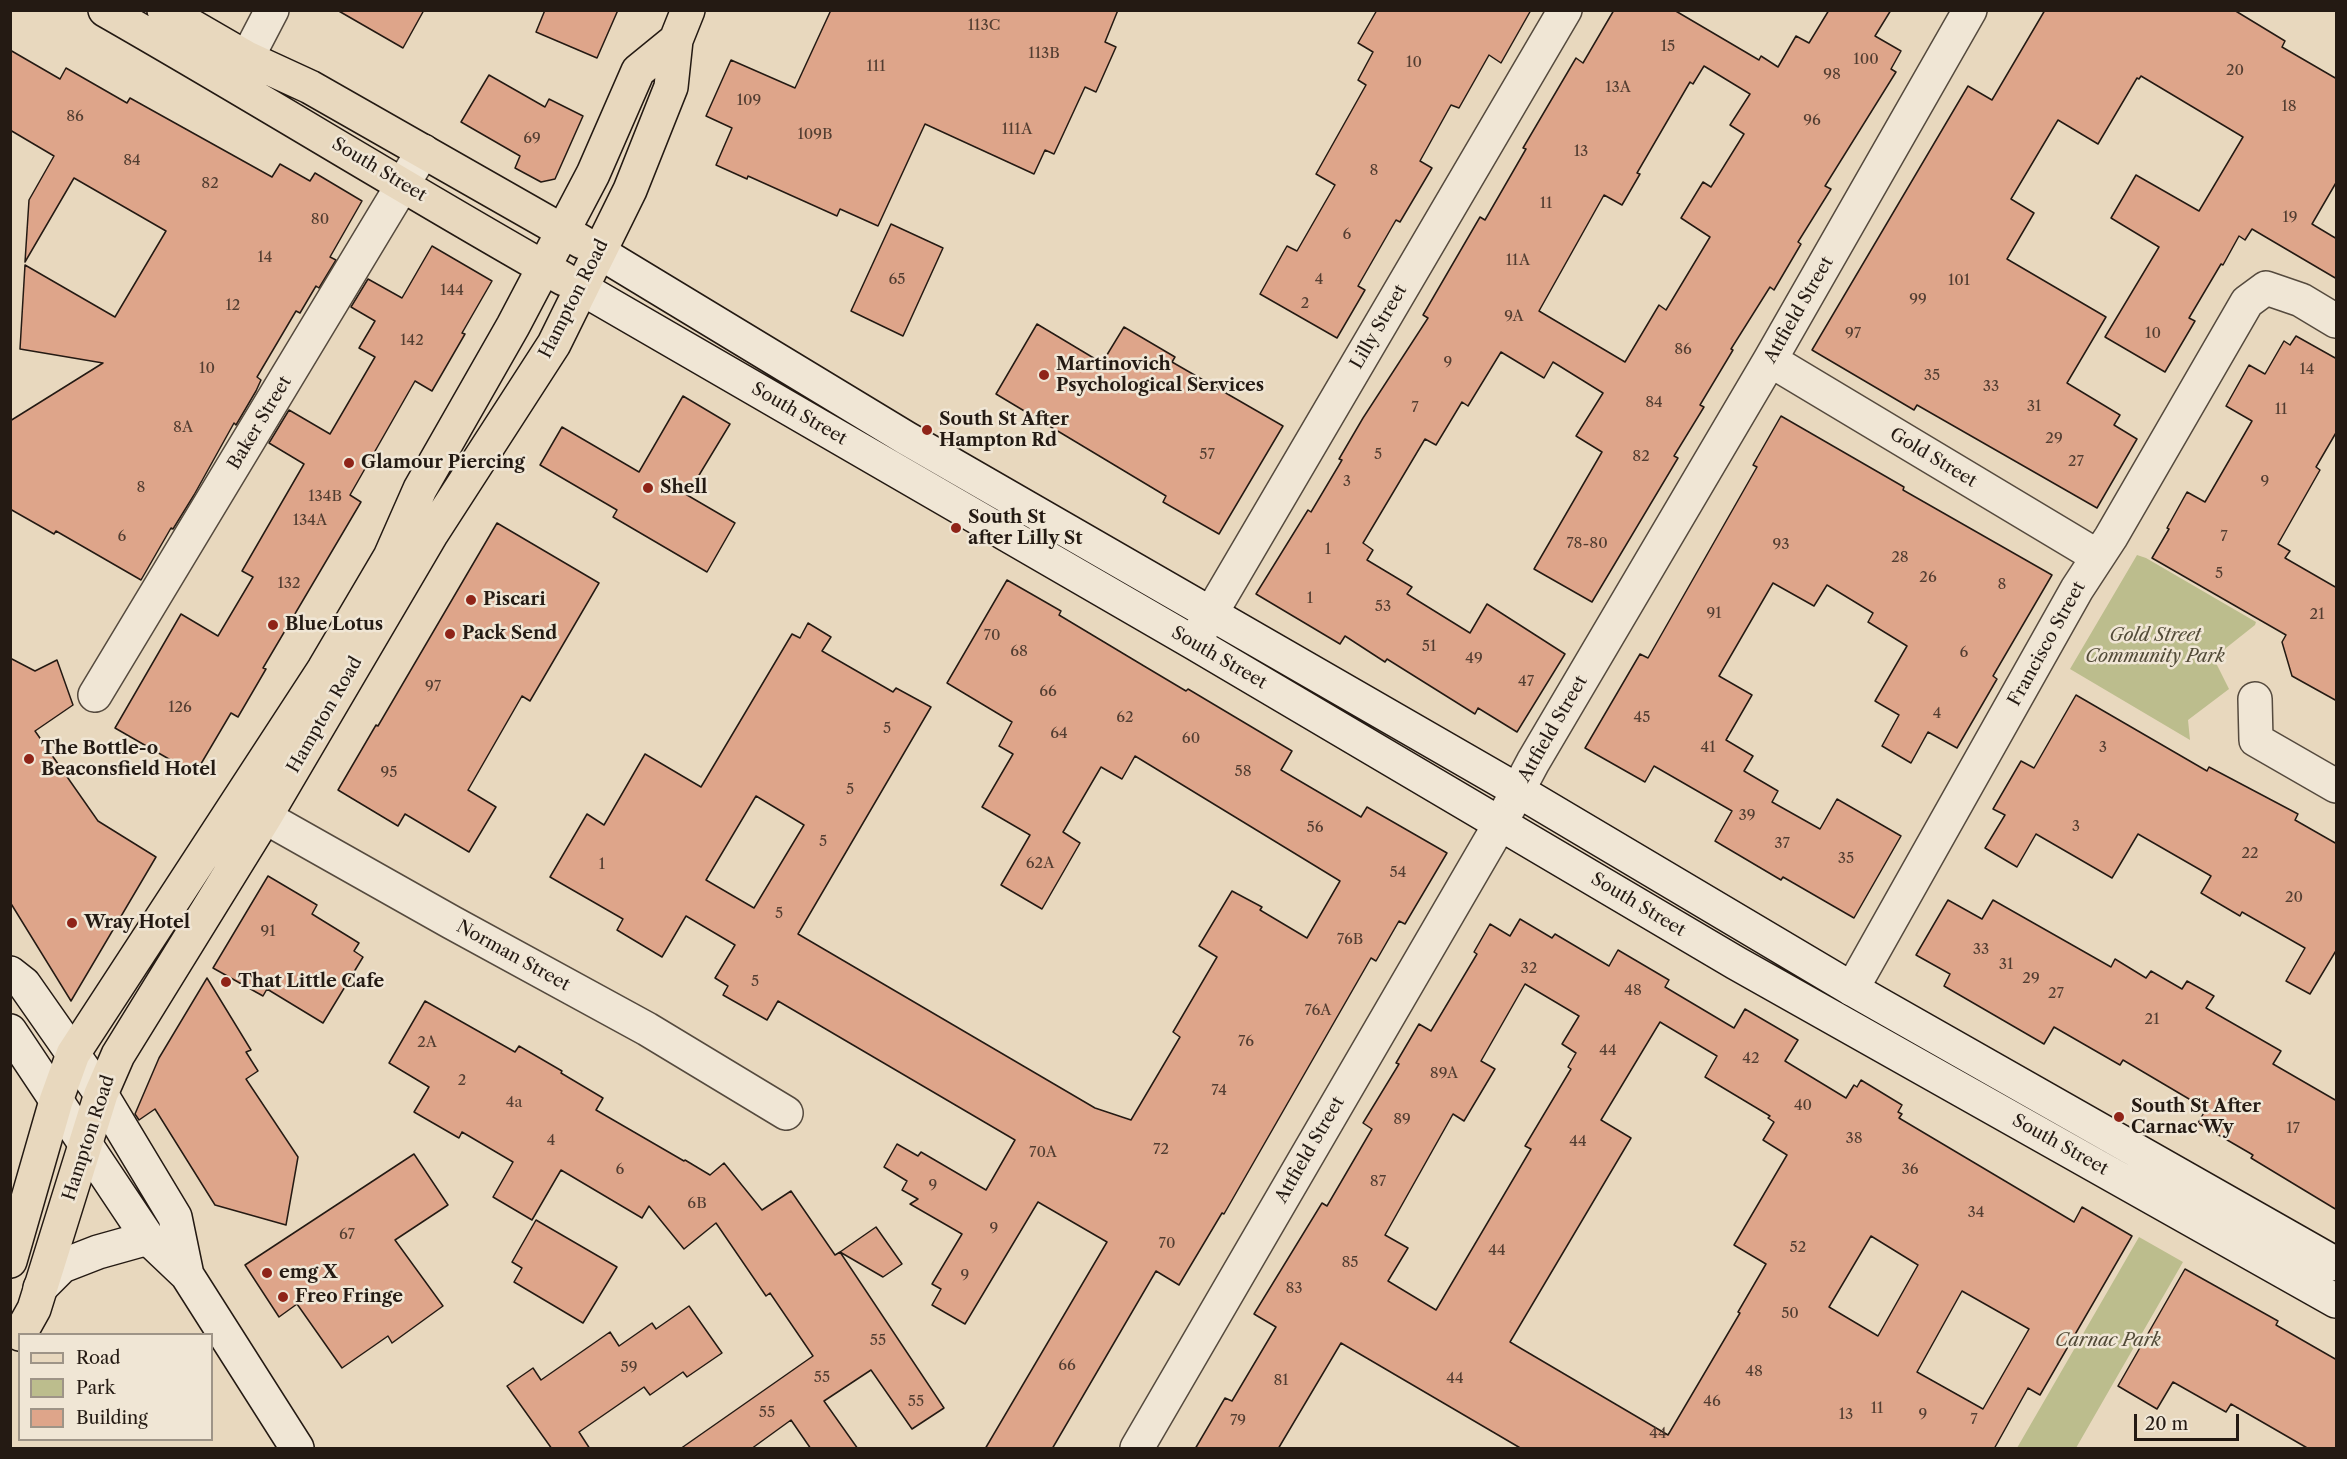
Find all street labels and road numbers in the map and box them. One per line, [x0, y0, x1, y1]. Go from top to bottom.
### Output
street label: South Street [328, 133, 430, 207]
street label: Hampton Road [535, 236, 613, 362]
street label: Attfield Street [1760, 253, 1838, 367]
street label: Lilly Street [1346, 281, 1412, 373]
street label: Baker Street [224, 372, 296, 474]
street label: South Street [748, 378, 850, 450]
street label: Gold Street [1886, 424, 1980, 492]
street label: Francisco Street [2004, 578, 2090, 710]
street label: South Street [1168, 622, 1270, 694]
street label: Hampton Road [283, 653, 367, 777]
street label: Attfield Street [1514, 672, 1592, 786]
street label: South Street [1587, 868, 1689, 942]
street label: Norman Street [453, 916, 573, 996]
street label: Hampton Road [59, 1073, 119, 1203]
street label: Attfield Street [1271, 1093, 1349, 1207]
street label: South Street [2008, 1110, 2112, 1180]

